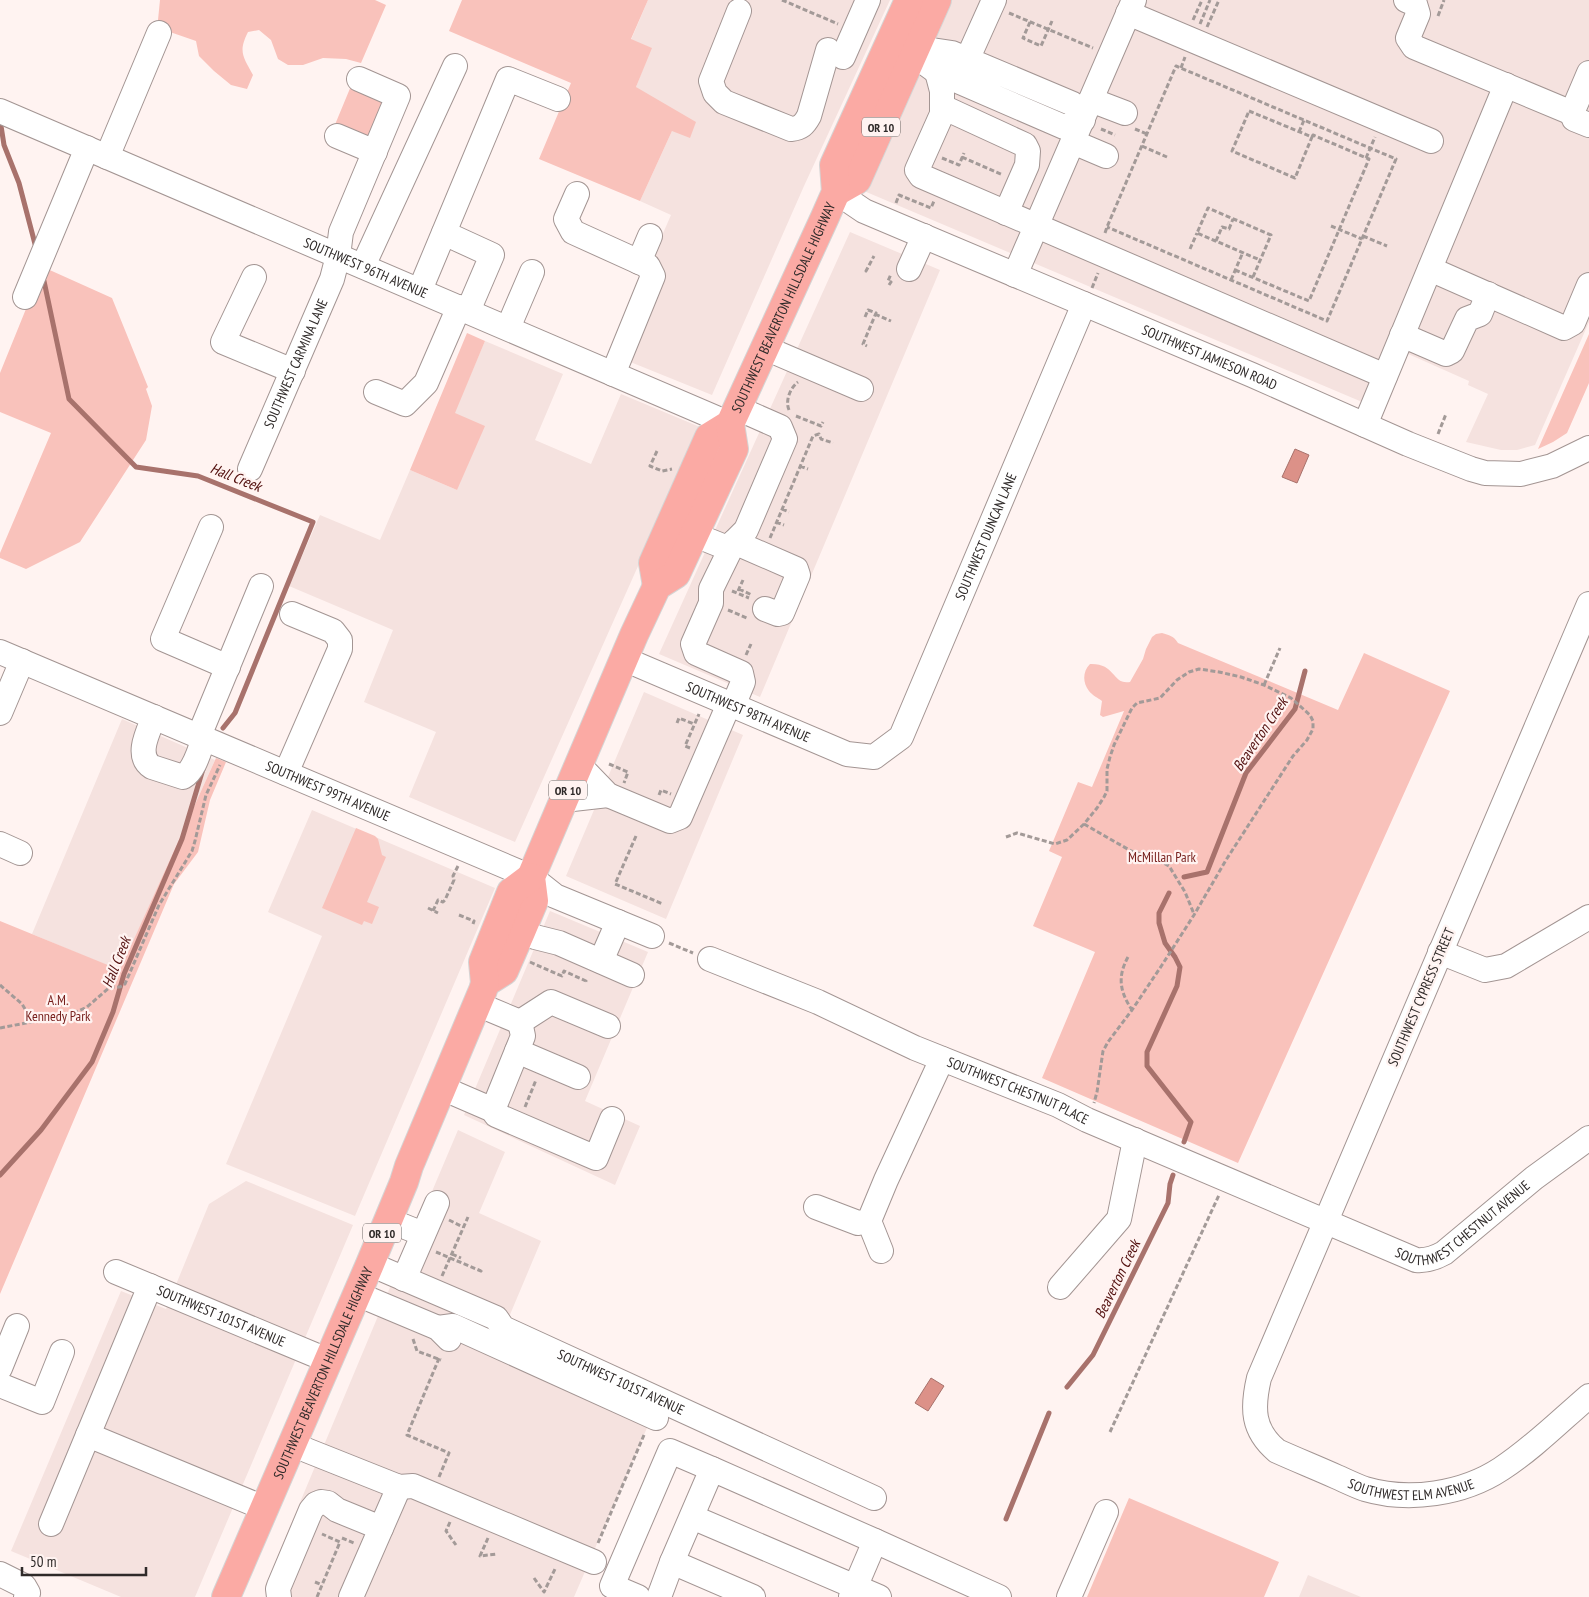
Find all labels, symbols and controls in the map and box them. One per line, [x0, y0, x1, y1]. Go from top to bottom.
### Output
road number: OR 10 [862, 118, 900, 136]
street label: SOUTHWEST BEAVERTON HILLSDALE HIGHWAY [727, 199, 840, 416]
street label: SOUTHWEST 96TH AVENUE [301, 233, 431, 302]
street label: SOUTHWEST CARMINA LANE [260, 296, 331, 431]
street label: SOUTHWEST JAMIESON ROAD [1139, 321, 1280, 394]
water label: Hall Creek [208, 458, 266, 497]
street label: SOUTHWEST DUNCAN LANE [951, 470, 1021, 603]
street label: SOUTHWEST 98TH AVENUE [683, 677, 813, 746]
water label: Beaverton Creek [1228, 692, 1293, 774]
street label: SOUTHWEST 99TH AVENUE [263, 757, 393, 825]
road number: OR 10 [549, 780, 587, 800]
park label: McMillan Park [1128, 848, 1197, 866]
street label: SOUTHWEST CYPRESS STREET [1384, 924, 1459, 1069]
water label: Hall Creek [97, 932, 136, 990]
park label: A.M. Kennedy Park [26, 991, 91, 1025]
street label: SOUTHWEST CHESTNUT PLACE [945, 1053, 1092, 1128]
street label: SOUTHWEST CHESTNUT AVENUE [1393, 1176, 1533, 1269]
road number: OR 10 [363, 1224, 401, 1242]
water label: Beaverton Creek [1090, 1235, 1145, 1321]
street label: SOUTHWEST BEAVERTON HILLSDALE HIGHWAY [269, 1264, 377, 1482]
street label: SOUTHWEST 101ST AVENUE [154, 1281, 288, 1351]
street label: SOUTHWEST 101ST AVENUE [555, 1345, 687, 1419]
street label: SOUTHWEST ELM AVENUE [1345, 1474, 1476, 1504]
scale bar [22, 1544, 146, 1576]
text: 50 m [30, 1552, 56, 1571]

